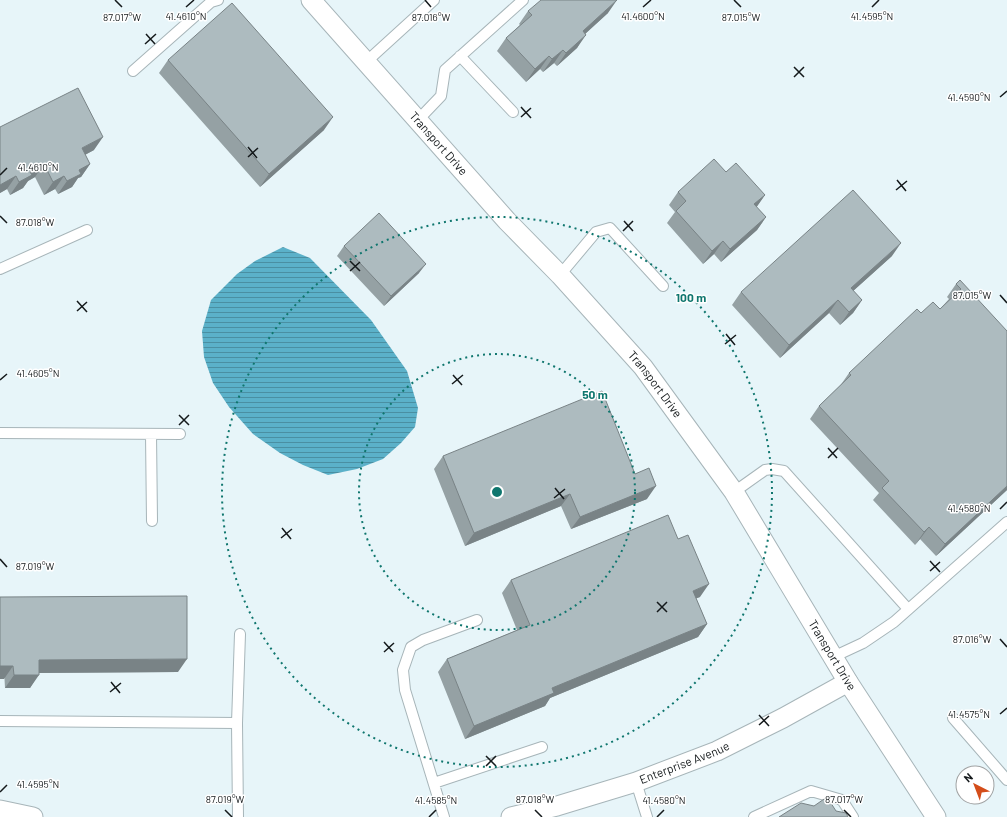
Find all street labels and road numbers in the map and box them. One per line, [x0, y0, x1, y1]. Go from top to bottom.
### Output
street label: Transport Drive [407, 108, 471, 178]
street label: Transport Drive [626, 348, 685, 420]
street label: Transport Drive [806, 617, 860, 693]
street label: Enterprise Avenue [637, 738, 731, 786]

